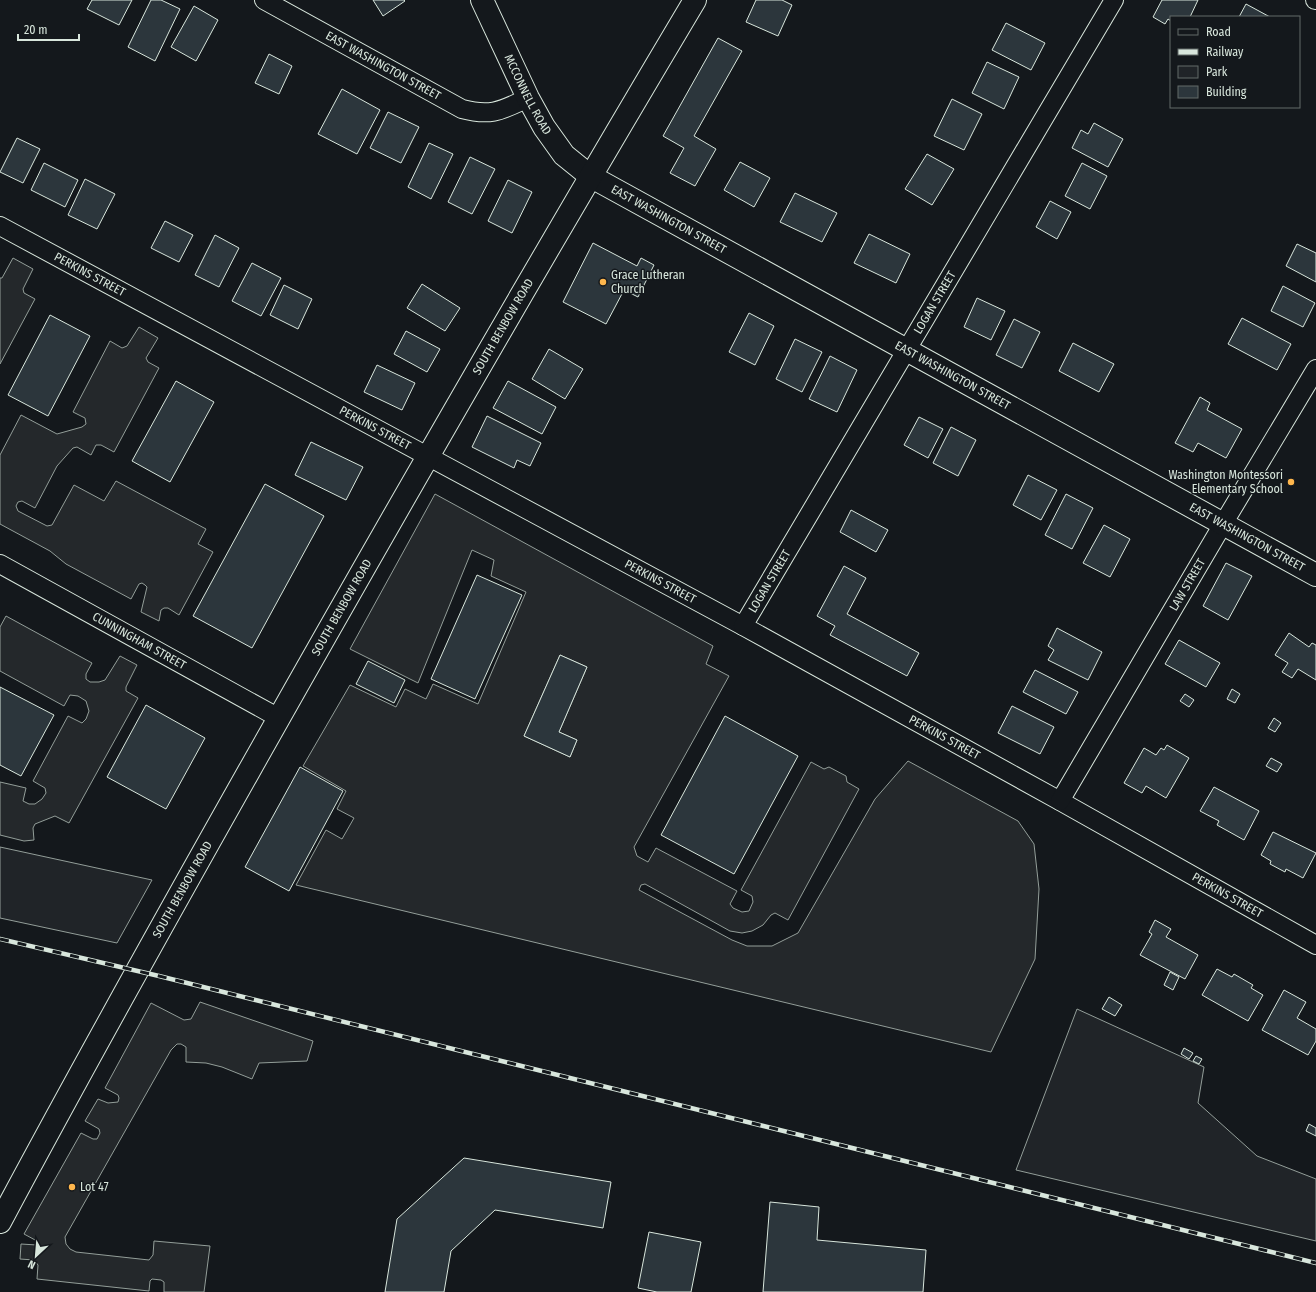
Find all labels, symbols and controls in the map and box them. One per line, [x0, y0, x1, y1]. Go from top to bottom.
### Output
scale bar [18, 16, 79, 42]
legend [1170, 16, 1300, 108]
text: 20 m [24, 23, 48, 37]
text: Road [1206, 25, 1231, 39]
street label: EAST WASHINGTON STREET [323, 28, 443, 103]
text: Railway [1206, 45, 1244, 59]
street label: MCCONNELL ROAD [501, 52, 554, 138]
text: Park [1206, 65, 1228, 79]
text: Building [1206, 85, 1247, 99]
street label: EAST WASHINGTON STREET [609, 182, 729, 257]
street label: PERKINS STREET [52, 250, 128, 299]
place label: Grace Lutheran Church [611, 268, 685, 296]
street label: LOGAN STREET [911, 268, 959, 336]
street label: SOUTH BENBOW ROAD [470, 276, 536, 377]
marker: Grace Lutheran Church [598, 277, 608, 287]
street label: EAST WASHINGTON STREET [893, 338, 1013, 413]
street label: PERKINS STREET [337, 403, 413, 453]
place label: Washington Montessori Elementary School [1168, 468, 1283, 496]
marker: Washington Montessori Elementary School [1286, 477, 1296, 487]
street label: EAST WASHINGTON STREET [1187, 500, 1307, 575]
street label: LOGAN STREET [746, 547, 794, 615]
street label: LAW STREET [1167, 556, 1208, 613]
street label: SOUTH BENBOW ROAD [309, 557, 375, 658]
street label: PERKINS STREET [622, 557, 699, 607]
street label: CUNNINGHAM STREET [90, 609, 189, 672]
street label: PERKINS STREET [907, 712, 983, 763]
street label: SOUTH BENBOW ROAD [150, 839, 215, 941]
street label: PERKINS STREET [1190, 870, 1266, 921]
place label: Lot 47 [80, 1180, 109, 1194]
marker: Lot 47 [67, 1182, 77, 1192]
north arrow [16, 1236, 56, 1276]
text: N [26, 1257, 38, 1272]

